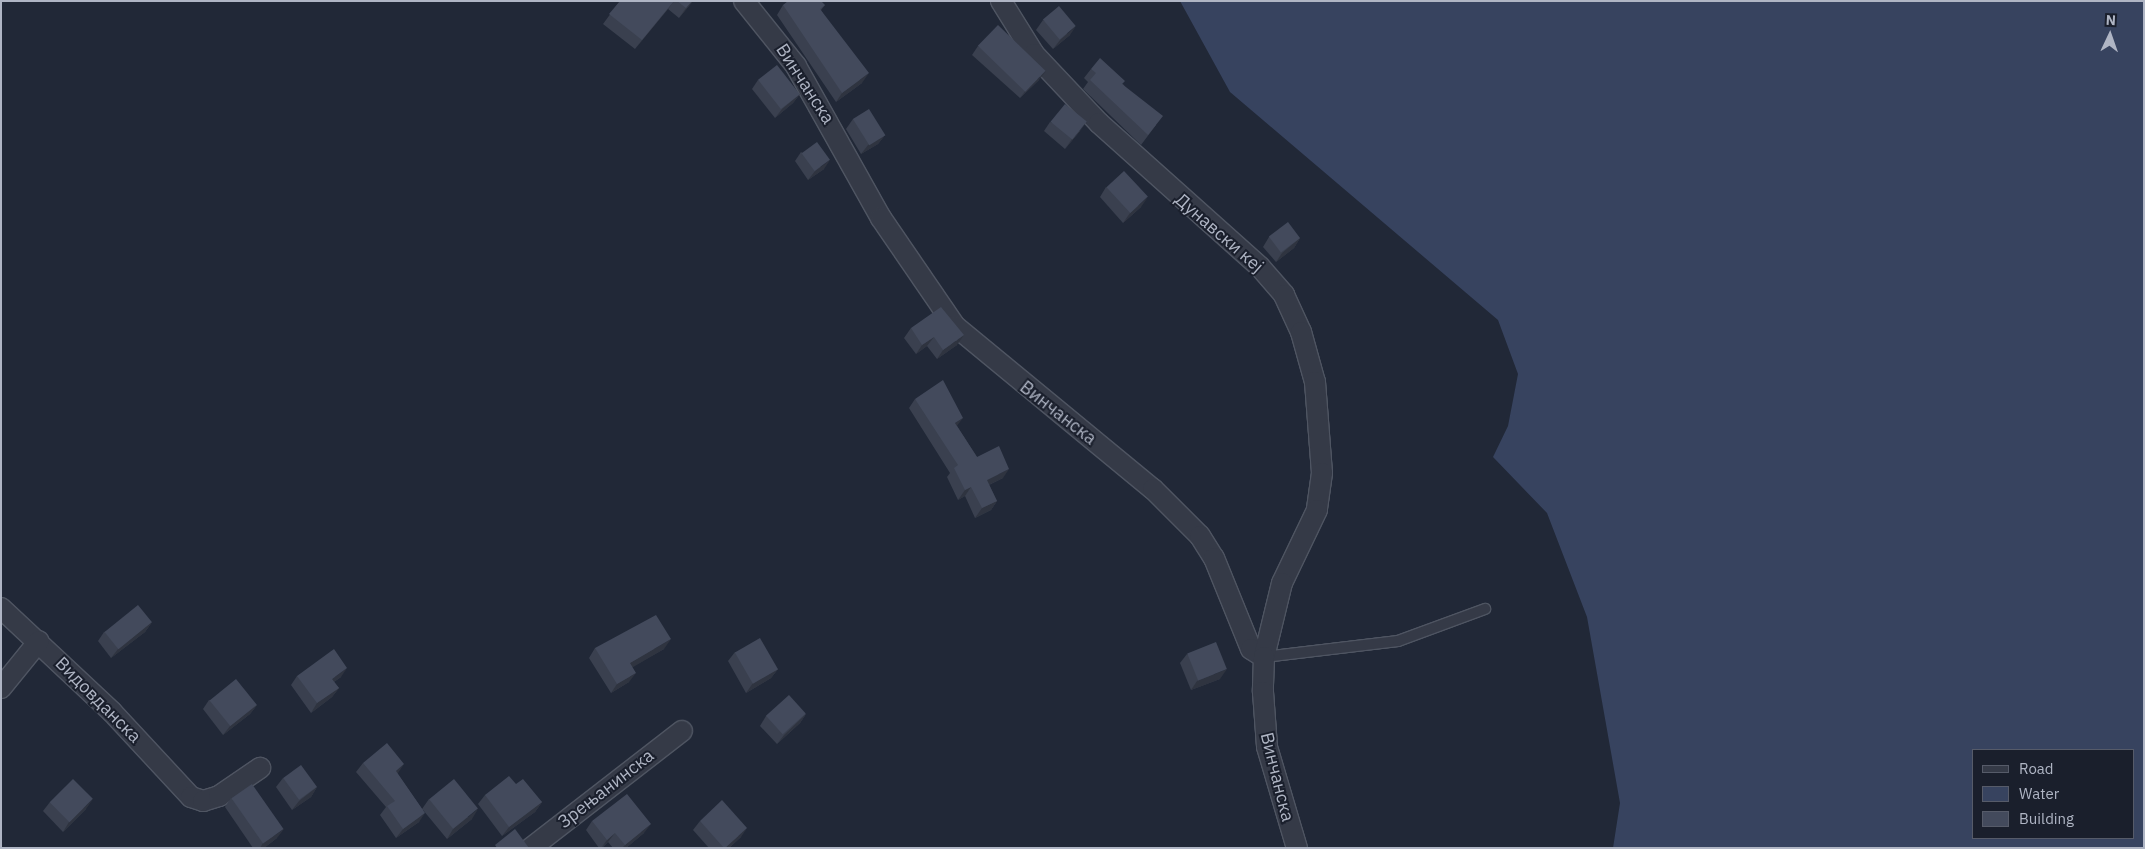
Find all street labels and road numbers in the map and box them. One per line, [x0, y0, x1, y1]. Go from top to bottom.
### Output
street label: Винчанска [771, 40, 839, 128]
street label: Дунавски кеј [1170, 189, 1268, 277]
street label: Винчанска [1015, 376, 1101, 450]
street label: Видовданска [51, 653, 145, 747]
street label: Винчанска [1255, 730, 1299, 824]
street label: Зрењанинска [554, 745, 658, 833]

